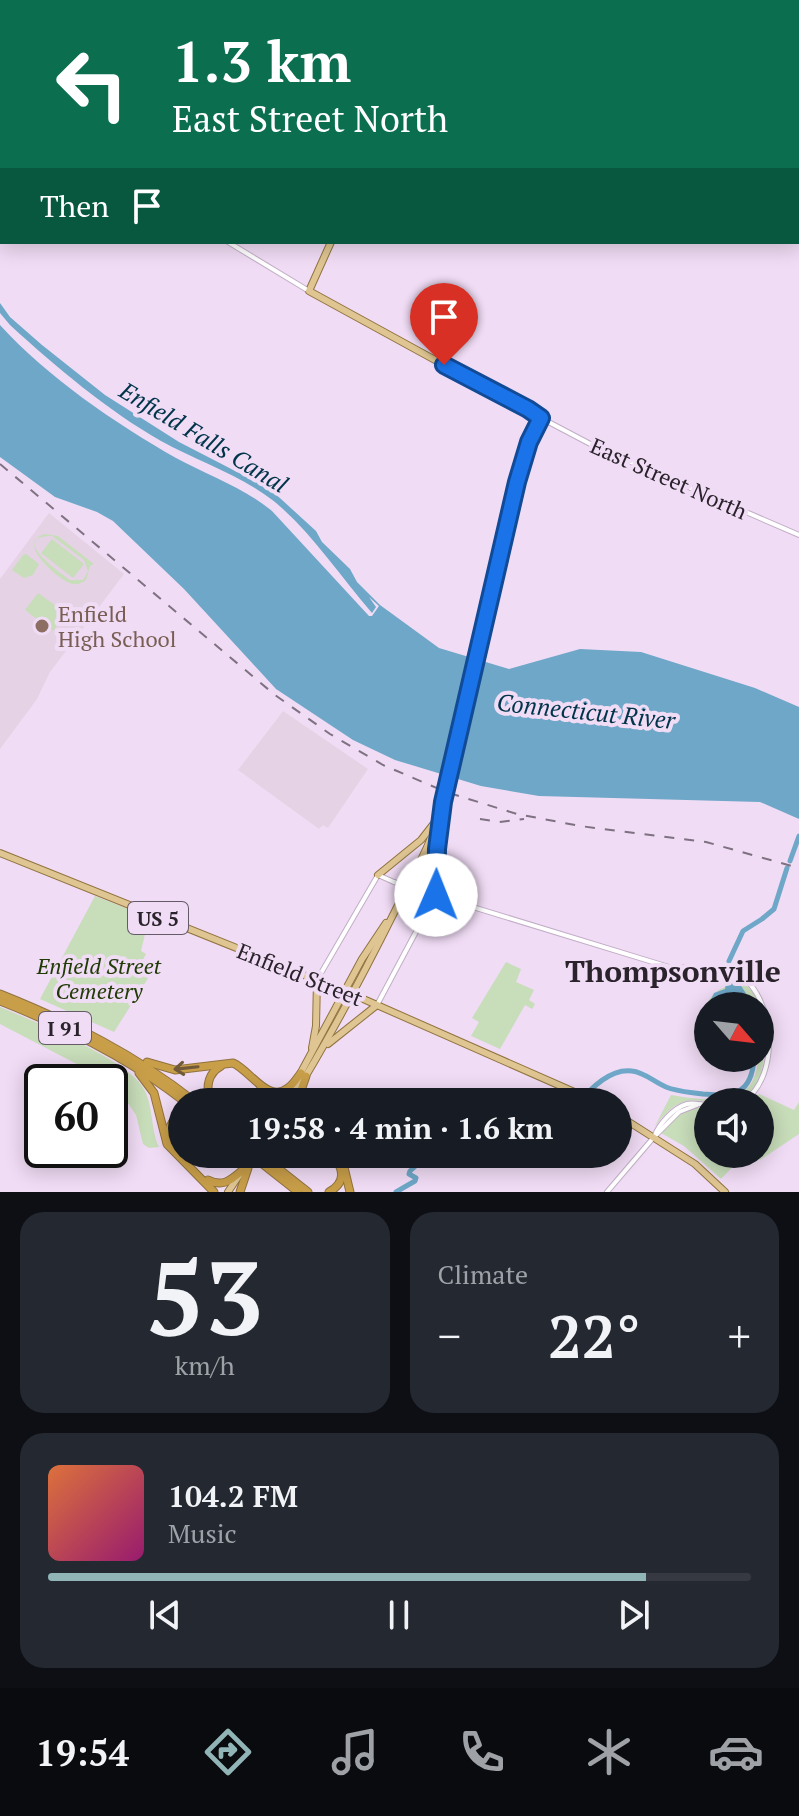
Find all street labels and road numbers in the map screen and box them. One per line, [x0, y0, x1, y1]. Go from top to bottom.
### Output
street label: East Street North [586, 430, 752, 526]
road number: US 5 [128, 902, 188, 934]
street label: Enfield Street [233, 936, 367, 1012]
road number: I 91 [39, 1012, 91, 1044]

